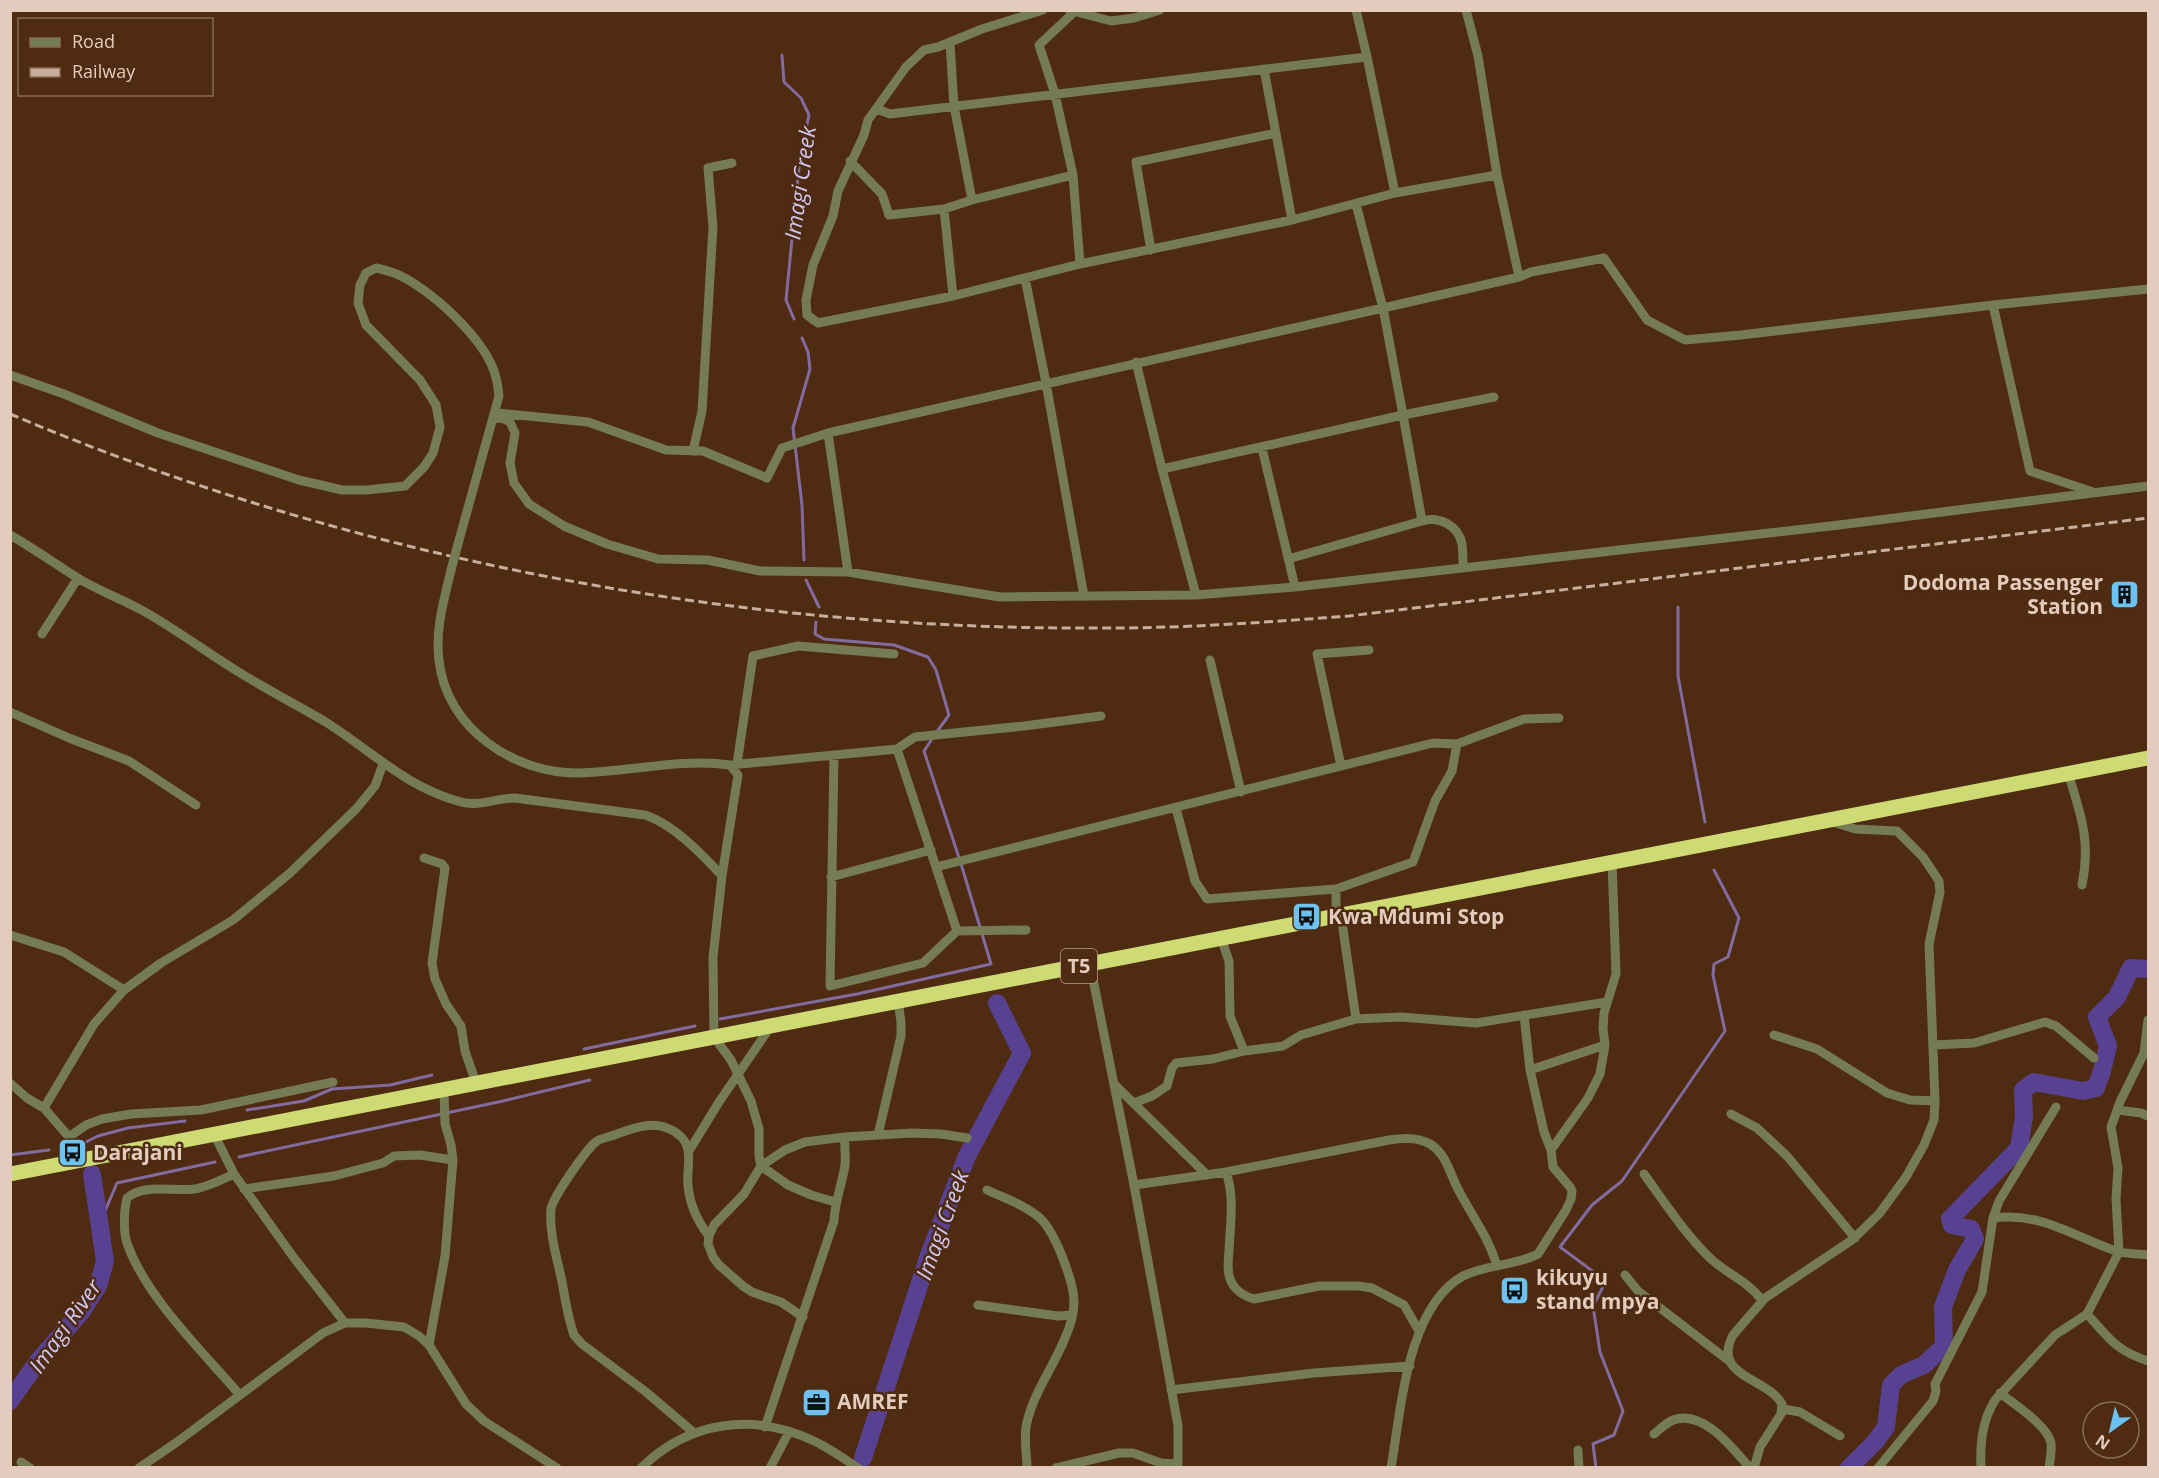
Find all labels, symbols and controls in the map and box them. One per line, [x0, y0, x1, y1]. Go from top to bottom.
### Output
legend [18, 18, 213, 96]
text: Road [72, 29, 115, 53]
text: Railway [72, 59, 136, 83]
water label: Imagi Creek [776, 123, 822, 242]
place label: Dodoma Passenger Station [1903, 568, 2103, 620]
building icon: Dodoma Passenger Station [2108, 579, 2140, 611]
bus stop icon: Kwa Mdumi Stop [1291, 901, 1323, 933]
place label: Kwa Mdumi Stop [1328, 902, 1504, 930]
road number: T5 [1061, 949, 1097, 983]
bus stop icon: Darajani [56, 1137, 88, 1169]
place label: Darajani [93, 1138, 183, 1166]
water label: Imagi Creek [907, 1165, 975, 1284]
place label: kikuyu stand mpya [1536, 1263, 1659, 1315]
water label: Imagi River [21, 1271, 108, 1378]
bus stop icon: kikuyu stand mpya [1499, 1274, 1531, 1306]
office icon: AMREF [800, 1386, 832, 1418]
place label: AMREF [837, 1387, 908, 1415]
north arrow [2081, 1400, 2141, 1460]
text: N [2091, 1430, 2114, 1455]

